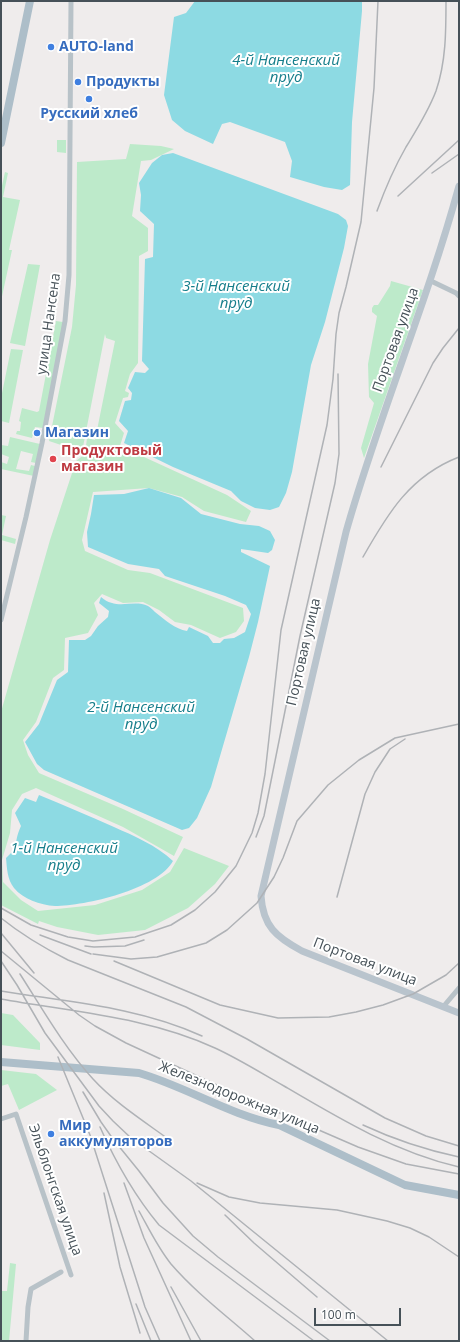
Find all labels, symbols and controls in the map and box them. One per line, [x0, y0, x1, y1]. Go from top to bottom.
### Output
place label: AUTO-land [59, 39, 134, 55]
marker: AUTO-land [46, 42, 56, 52]
water label: 4-й Нансенский пруд [232, 52, 340, 87]
place label: Продукты [86, 74, 160, 90]
marker: Продукты [73, 77, 83, 87]
marker: Русский хлеб [84, 94, 94, 104]
place label: Русский хлеб [40, 106, 138, 122]
street label: улица Нансена [34, 272, 64, 376]
water label: 3-й Нансенский пруд [182, 278, 290, 313]
street label: Портовая улица [369, 286, 423, 394]
place label: Магазин [45, 425, 109, 441]
marker: Магазин [32, 428, 42, 438]
place label: Продуктовый магазин [61, 443, 162, 476]
marker: Продуктовый магазин [48, 454, 58, 464]
street label: Портовая улица [283, 597, 325, 707]
water label: 2-й Нансенский пруд [87, 699, 195, 734]
water label: 1-й Нансенский пруд [10, 840, 118, 875]
street label: Портовая улица [311, 934, 419, 990]
street label: Железнодорожная улица [156, 1058, 322, 1138]
place label: Мир аккумуляторов [59, 1118, 173, 1150]
street label: Эльблонгская улица [25, 1122, 85, 1258]
marker: Мир аккумуляторов [46, 1129, 56, 1139]
scale bar [316, 1300, 403, 1326]
text: 100 m [321, 1306, 356, 1323]

